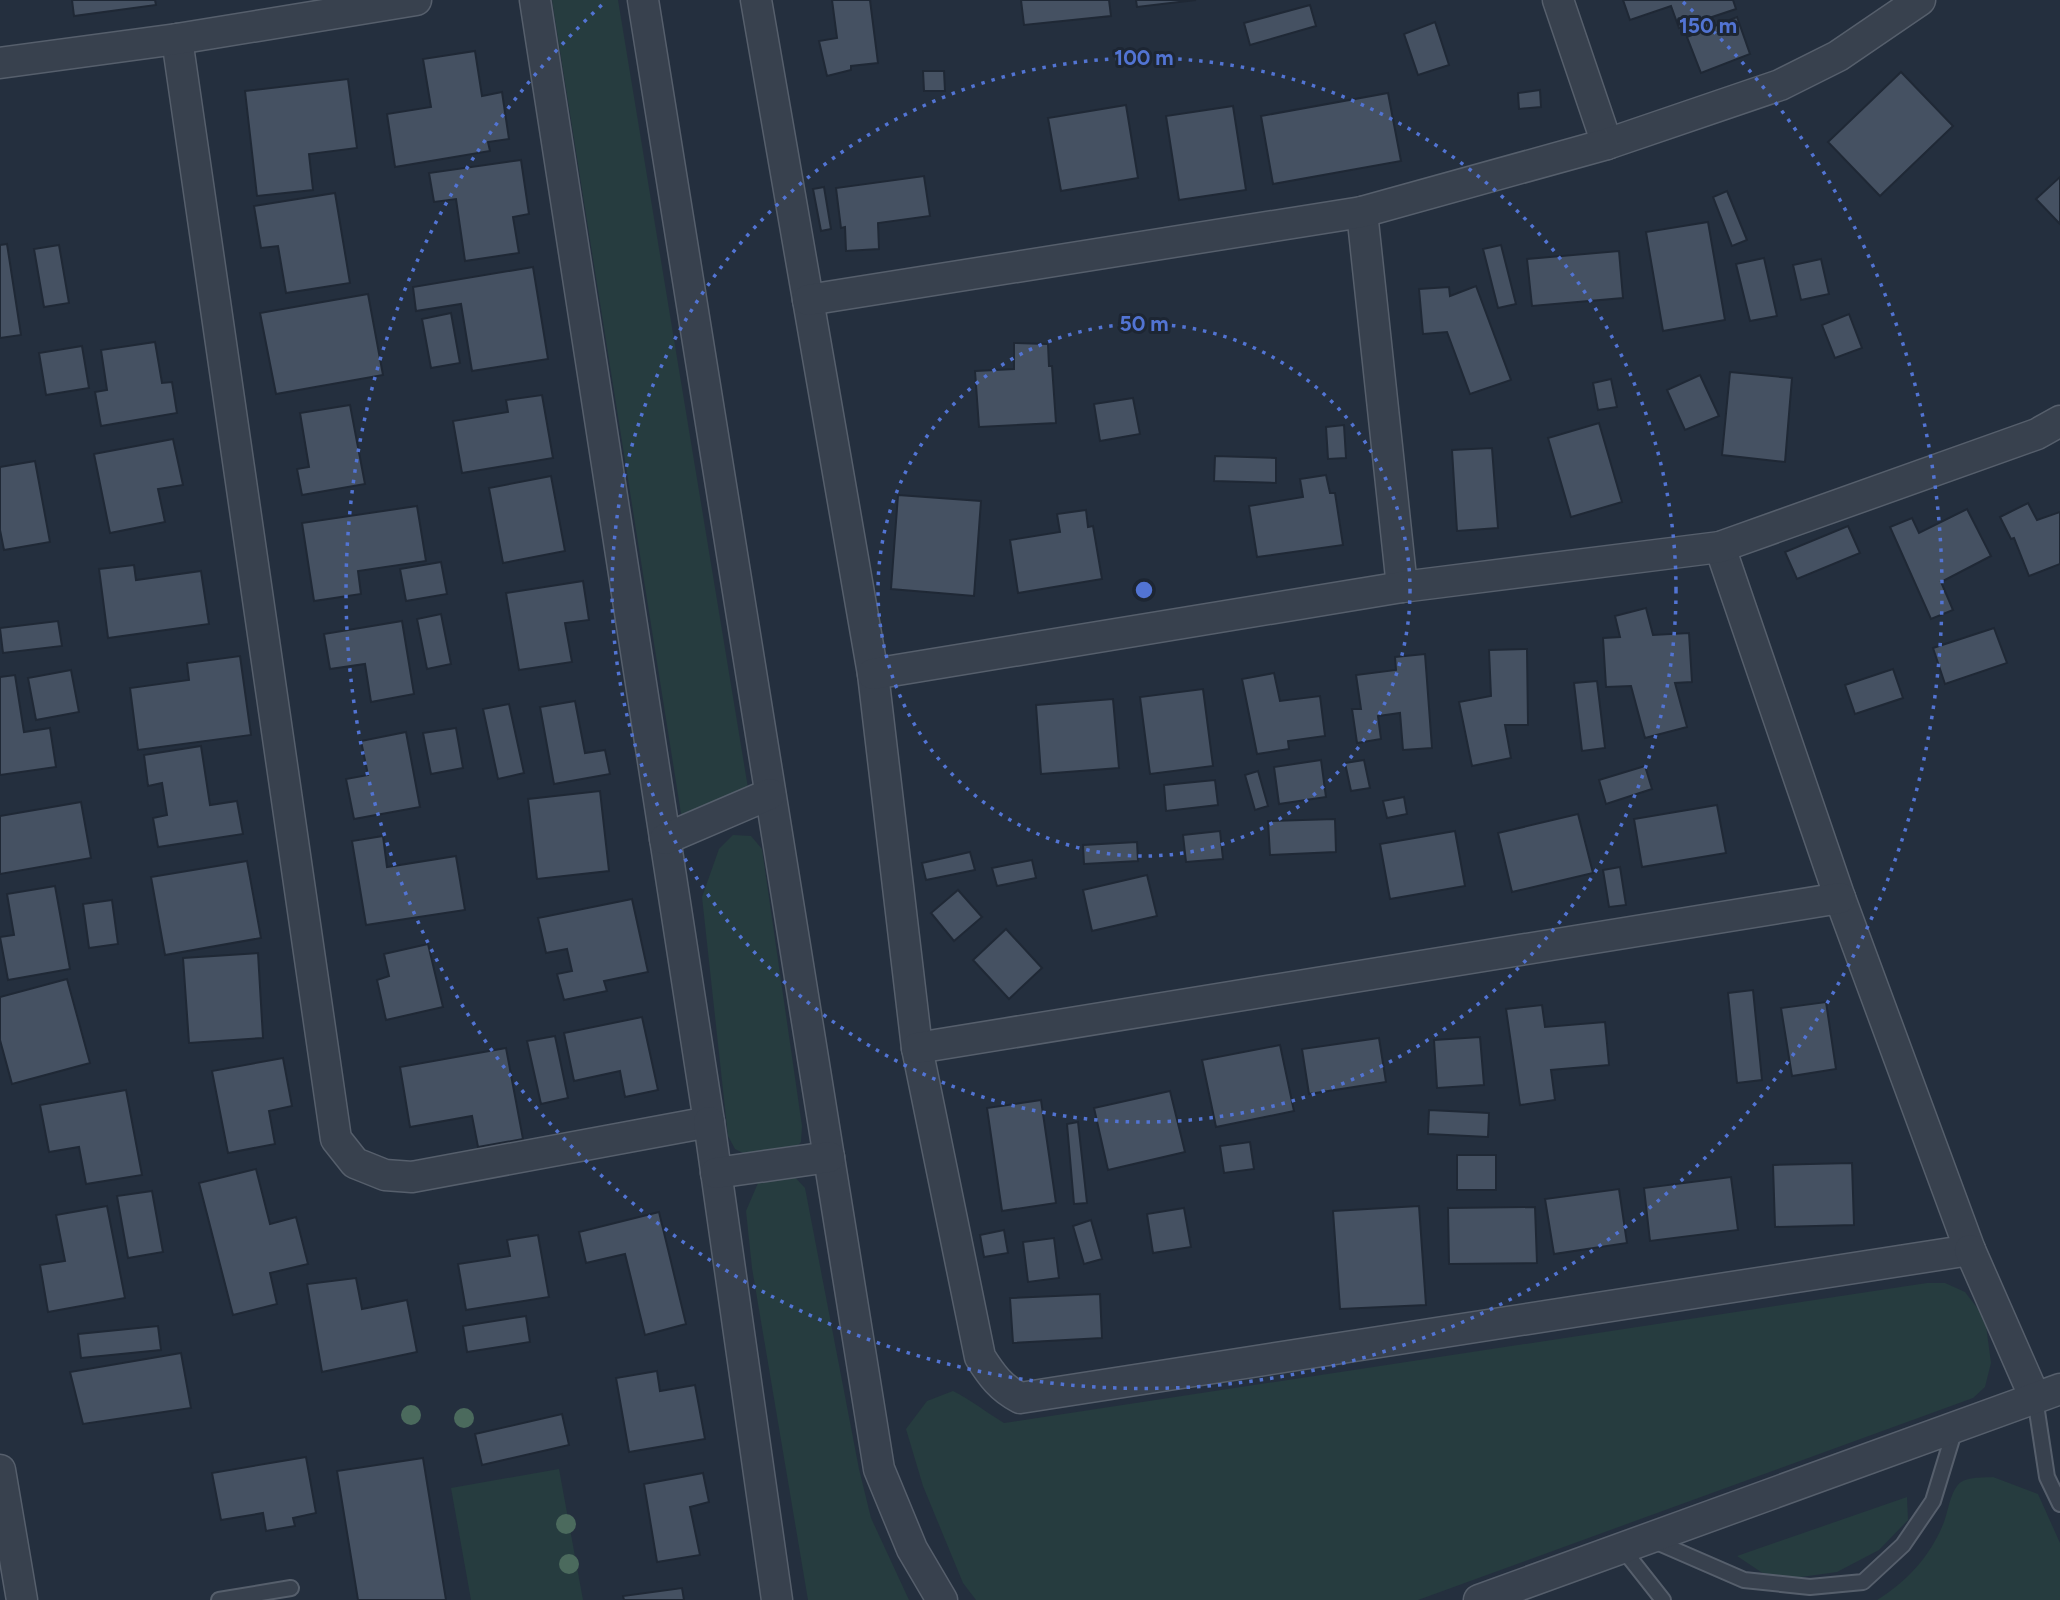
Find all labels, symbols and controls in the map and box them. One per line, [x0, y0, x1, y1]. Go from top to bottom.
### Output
text: 150 m [1679, 13, 1737, 38]
text: 100 m [1114, 45, 1174, 70]
text: 50 m [1119, 311, 1169, 336]
centre of rings [1132, 578, 1156, 602]

